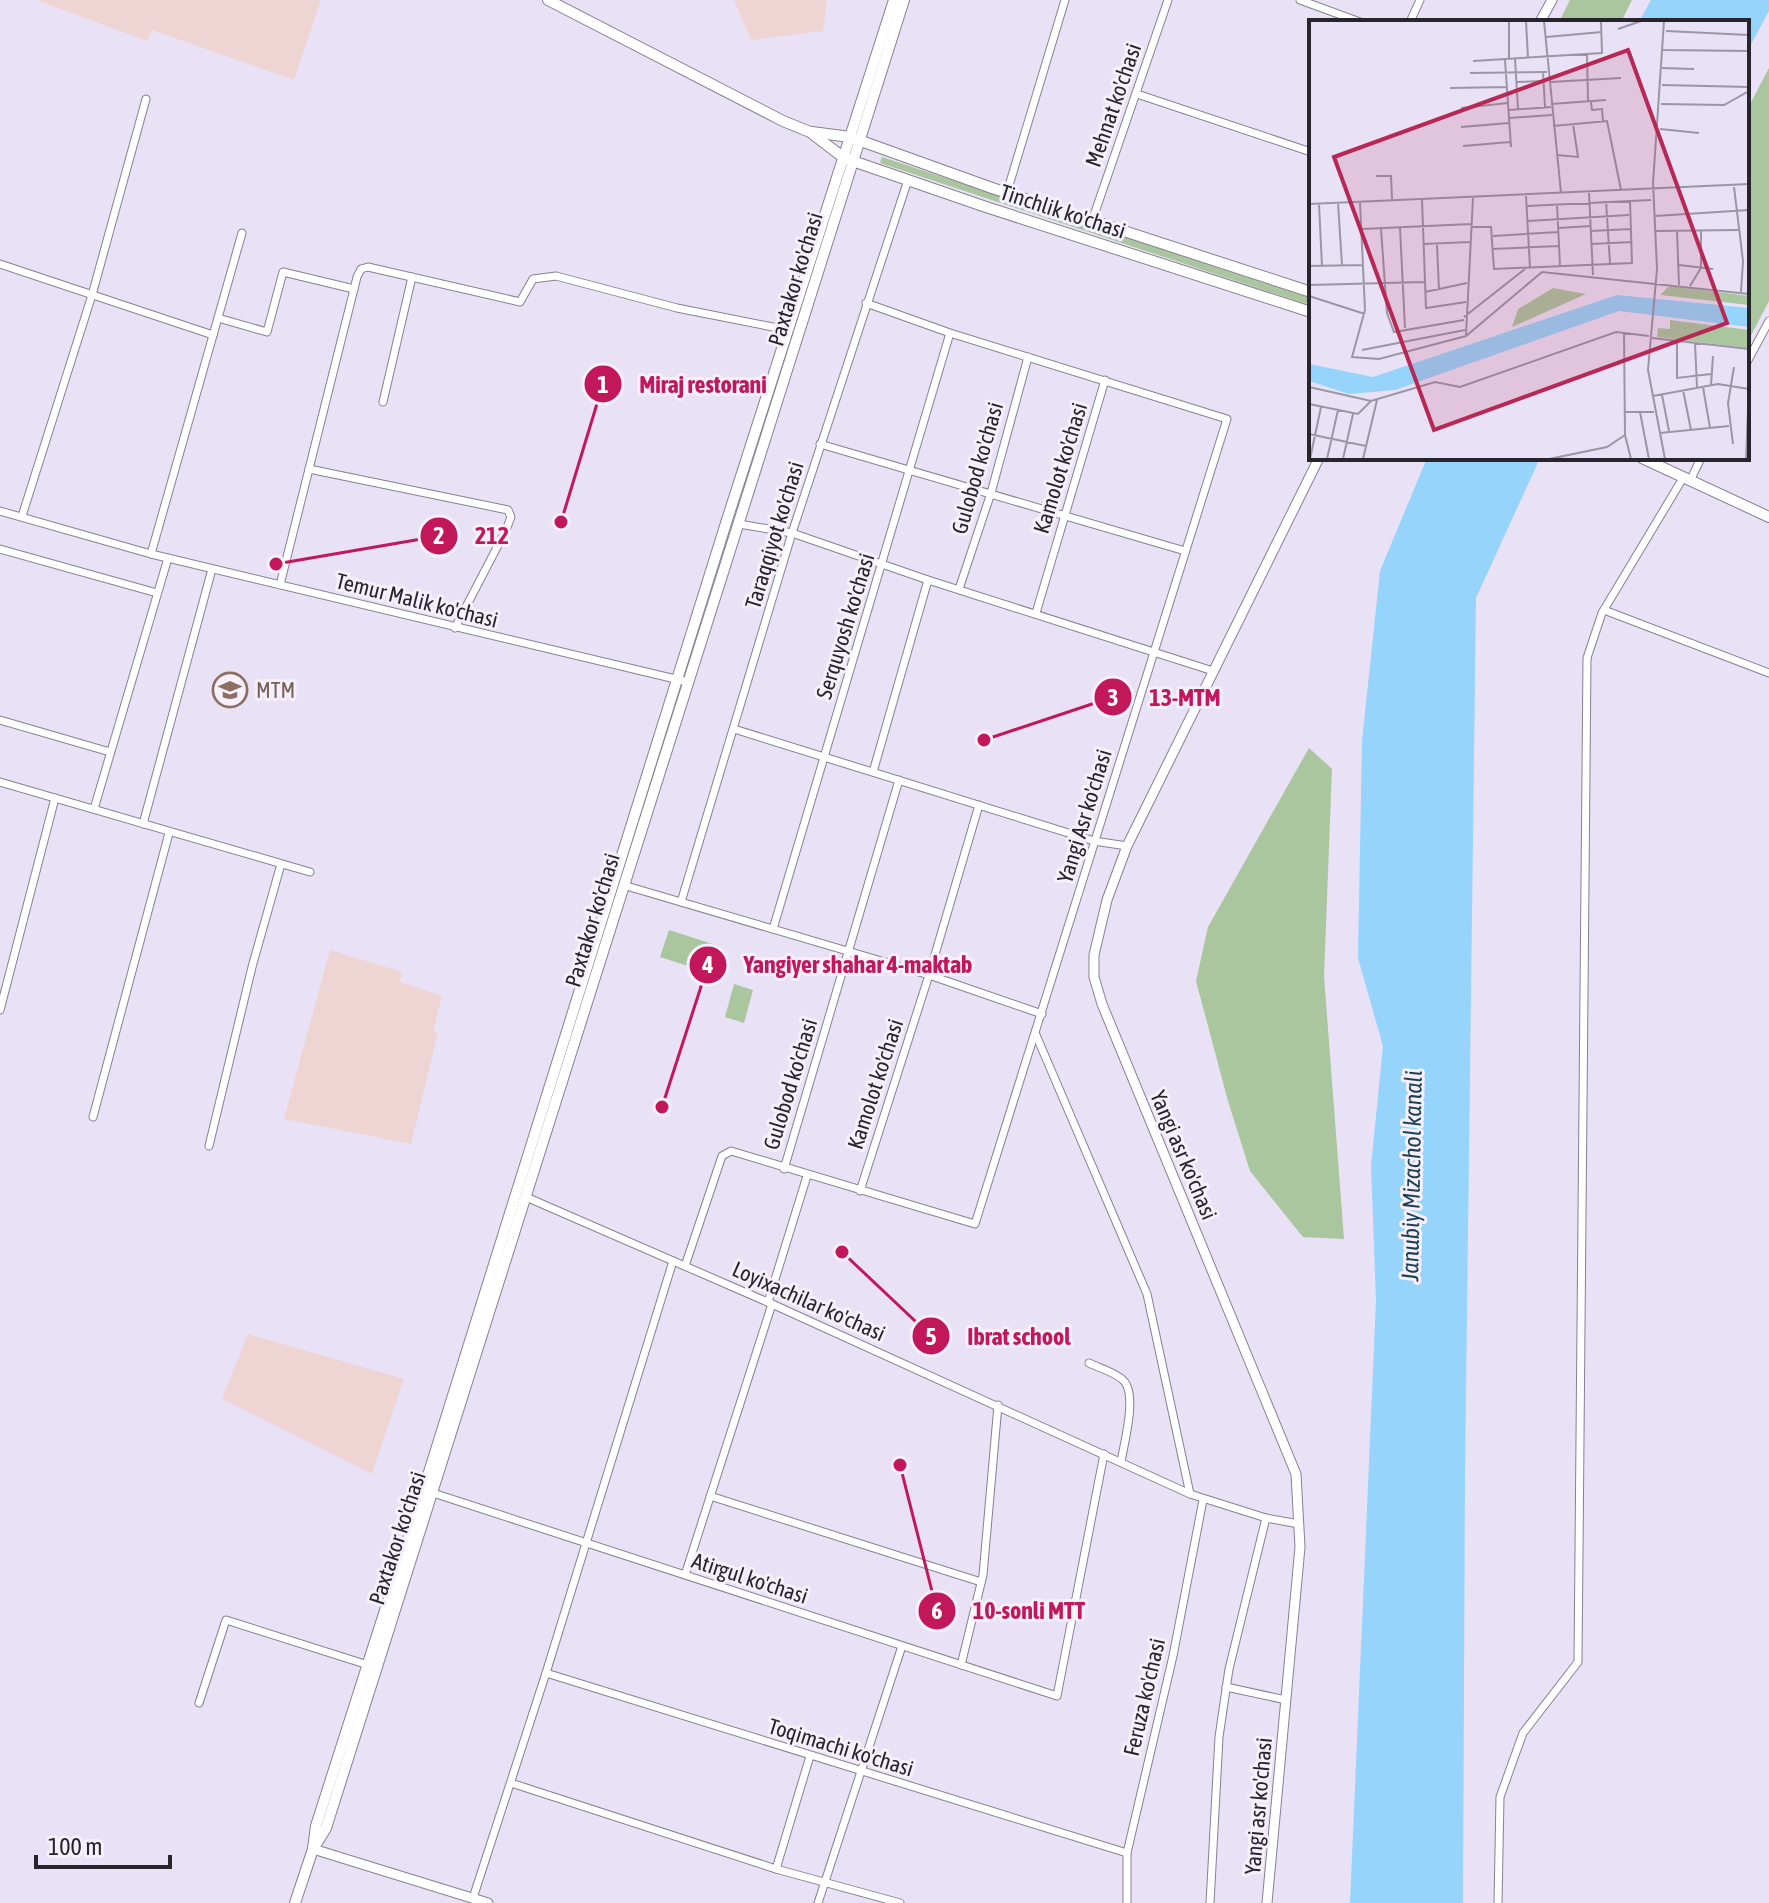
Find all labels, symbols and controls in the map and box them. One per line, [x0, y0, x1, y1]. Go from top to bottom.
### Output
inset map [1309, 20, 1749, 460]
street label: Mehnat ko'chasi [1080, 40, 1146, 170]
street label: Tinchlik ko'chasi [997, 178, 1129, 244]
street label: Paxtakor ko'chasi [762, 209, 828, 349]
callout: Miraj restorani [583, 360, 782, 408]
text: 1 [597, 371, 609, 398]
text: Miraj restorani [639, 371, 767, 398]
street label: Gulobod ko'chasi [946, 399, 1008, 537]
street label: Kamolot ko'chasi [1028, 399, 1092, 537]
street label: Taraqqiyot ko'chasi [739, 458, 809, 612]
callout: 212 [419, 512, 525, 560]
text: 2 [433, 522, 445, 549]
text: 212 [475, 522, 509, 549]
street label: Serquyosh ko'chasi [811, 550, 879, 702]
street label: Temur Malik ko'chasi [333, 567, 501, 633]
school or university icon: MTM [211, 671, 249, 709]
callout: 13-MTM [1093, 673, 1236, 721]
place label: MTM [256, 677, 295, 703]
text: 3 [1107, 684, 1119, 711]
text: 13-MTM [1149, 684, 1221, 711]
street label: Yangi Asr ko'chasi [1051, 746, 1117, 886]
street label: Paxtakor ko'chasi [559, 850, 625, 990]
callout: Yangiyer shahar 4-maktab [688, 941, 989, 989]
text: 4 [701, 951, 714, 978]
text: Yangiyer shahar 4-maktab [743, 951, 972, 978]
street label: Gulobod ko'chasi [758, 1015, 822, 1153]
street label: Kamolot ko'chasi [842, 1016, 908, 1152]
water label: Janubiy Mizachol kanali [1396, 1070, 1427, 1283]
street label: Yangi asr ko'chasi [1145, 1087, 1223, 1223]
street label: Loyixachilar ko'chasi [729, 1256, 889, 1346]
callout: Ibrat school [911, 1312, 1086, 1360]
text: 5 [925, 1323, 937, 1350]
text: Ibrat school [967, 1323, 1071, 1350]
street label: Paxtakor ko'chasi [363, 1468, 431, 1608]
street label: Atirgul ko'chasi [689, 1547, 811, 1609]
callout: 10-sonli MTT [917, 1587, 1101, 1635]
text: 6 [931, 1597, 943, 1624]
text: 10-sonli MTT [973, 1597, 1086, 1624]
street label: Feruza ko'chasi [1118, 1636, 1170, 1758]
street label: Toqimachi ko'chasi [765, 1713, 917, 1781]
street label: Yangi asr ko'chasi [1239, 1736, 1277, 1876]
scale bar [36, 1819, 170, 1869]
text: 100 m [48, 1833, 102, 1860]

